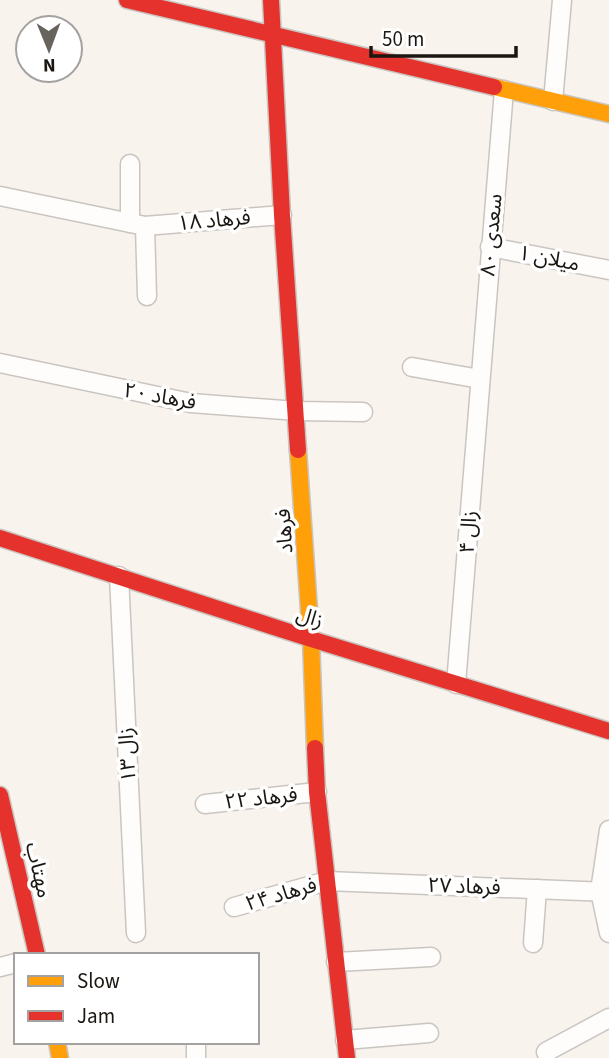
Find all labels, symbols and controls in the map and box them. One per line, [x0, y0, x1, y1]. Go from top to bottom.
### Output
north arrow [14, 14, 84, 84]
scale bar [371, 14, 516, 58]
text: 50 m [382, 24, 424, 54]
text: N [43, 51, 56, 78]
street label: سعدی ۸۰ [472, 192, 510, 278]
street label: فرهاد ۱۸ [176, 202, 252, 238]
street label: میلان ۱ [516, 237, 582, 279]
street label: فرهاد ۲۰ [121, 375, 199, 417]
street label: فرهاد [267, 507, 301, 555]
street label: زال ۴ [452, 510, 484, 554]
street label: زال [293, 599, 327, 635]
street label: زال ۱۳ [111, 727, 143, 783]
street label: فرهاد ۲۲ [223, 779, 299, 817]
street label: مهتاب [18, 839, 60, 901]
street label: فرهاد ۲۴ [242, 869, 320, 919]
street label: فرهاد ۲۷ [427, 870, 501, 902]
legend [14, 953, 259, 1044]
text: Slow [77, 966, 120, 996]
text: Jam [77, 1001, 115, 1031]

